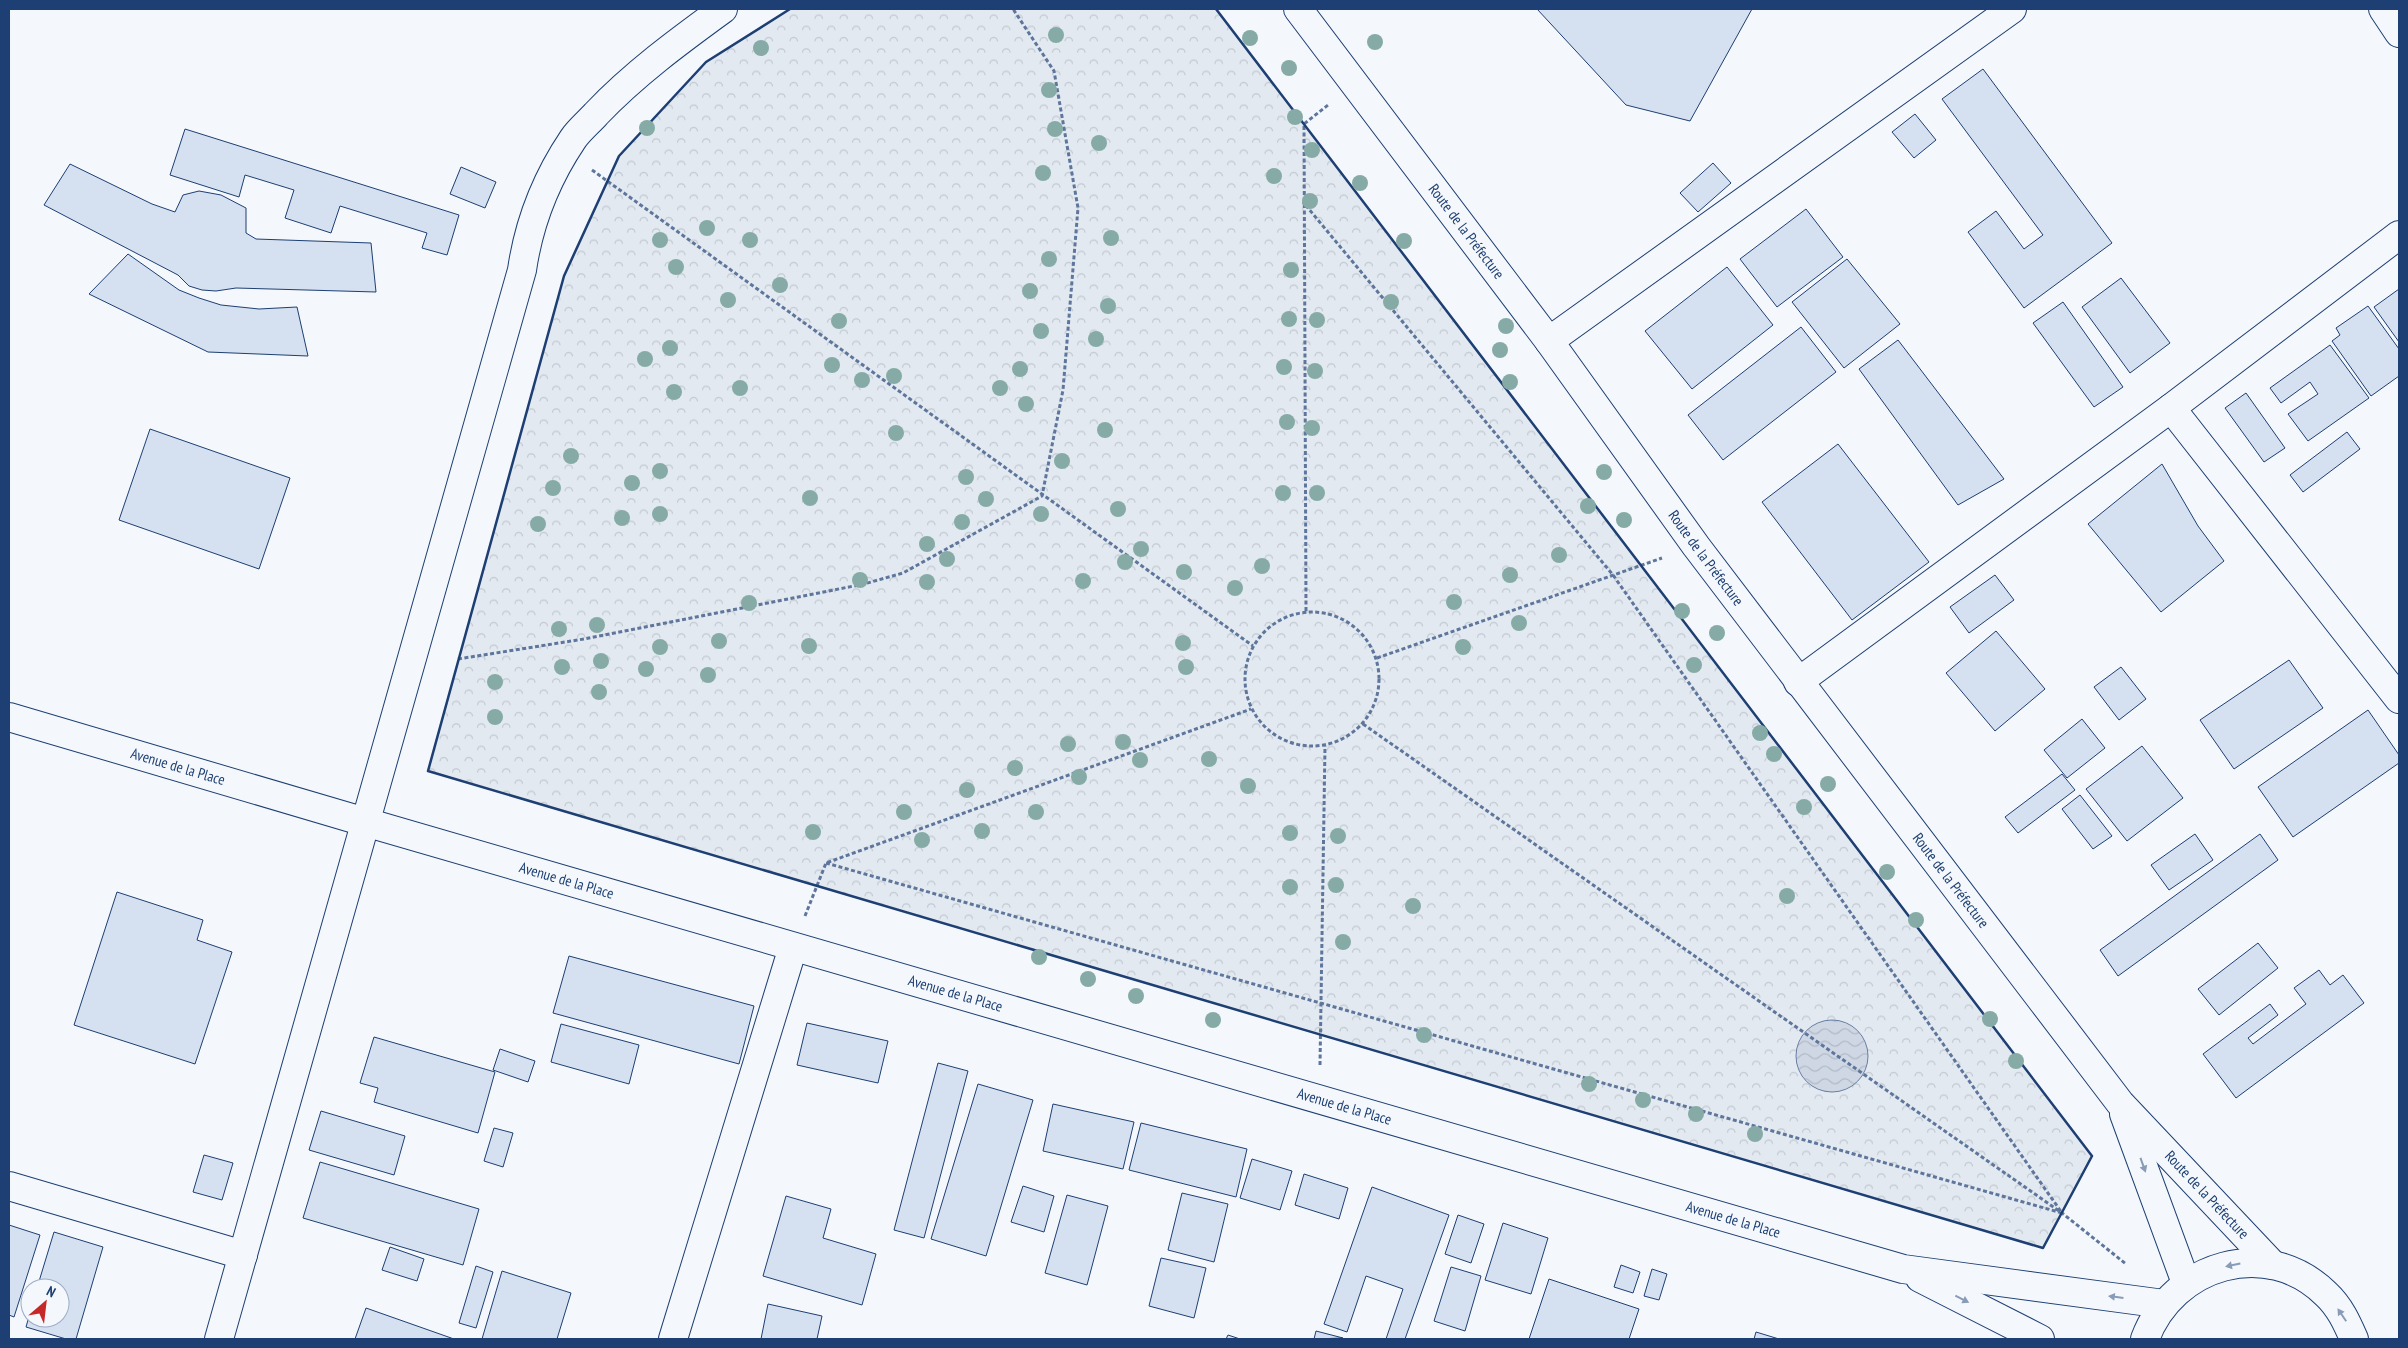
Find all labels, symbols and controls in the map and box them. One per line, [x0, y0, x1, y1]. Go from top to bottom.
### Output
street label: Route de la Préfecture [1425, 180, 1509, 283]
street label: Route de la Préfecture [1664, 506, 1748, 609]
street label: Avenue de la Place [129, 743, 227, 789]
street label: Route de la Préfecture [1909, 829, 1993, 932]
street label: Avenue de la Place [517, 857, 616, 903]
street label: Avenue de la Place [906, 970, 1005, 1016]
street label: Avenue de la Place [1295, 1083, 1394, 1129]
street label: Route de la Préfecture [2161, 1147, 2253, 1243]
one-way arrow [2140, 1158, 2147, 1173]
street label: Avenue de la Place [1684, 1196, 1783, 1242]
one-way arrow [2226, 1261, 2241, 1269]
north arrow [20, 1278, 70, 1328]
text: N [44, 1282, 59, 1301]
one-way arrow [2107, 1293, 2123, 1301]
one-way arrow [1954, 1295, 1969, 1303]
one-way arrow [2338, 1308, 2347, 1322]

